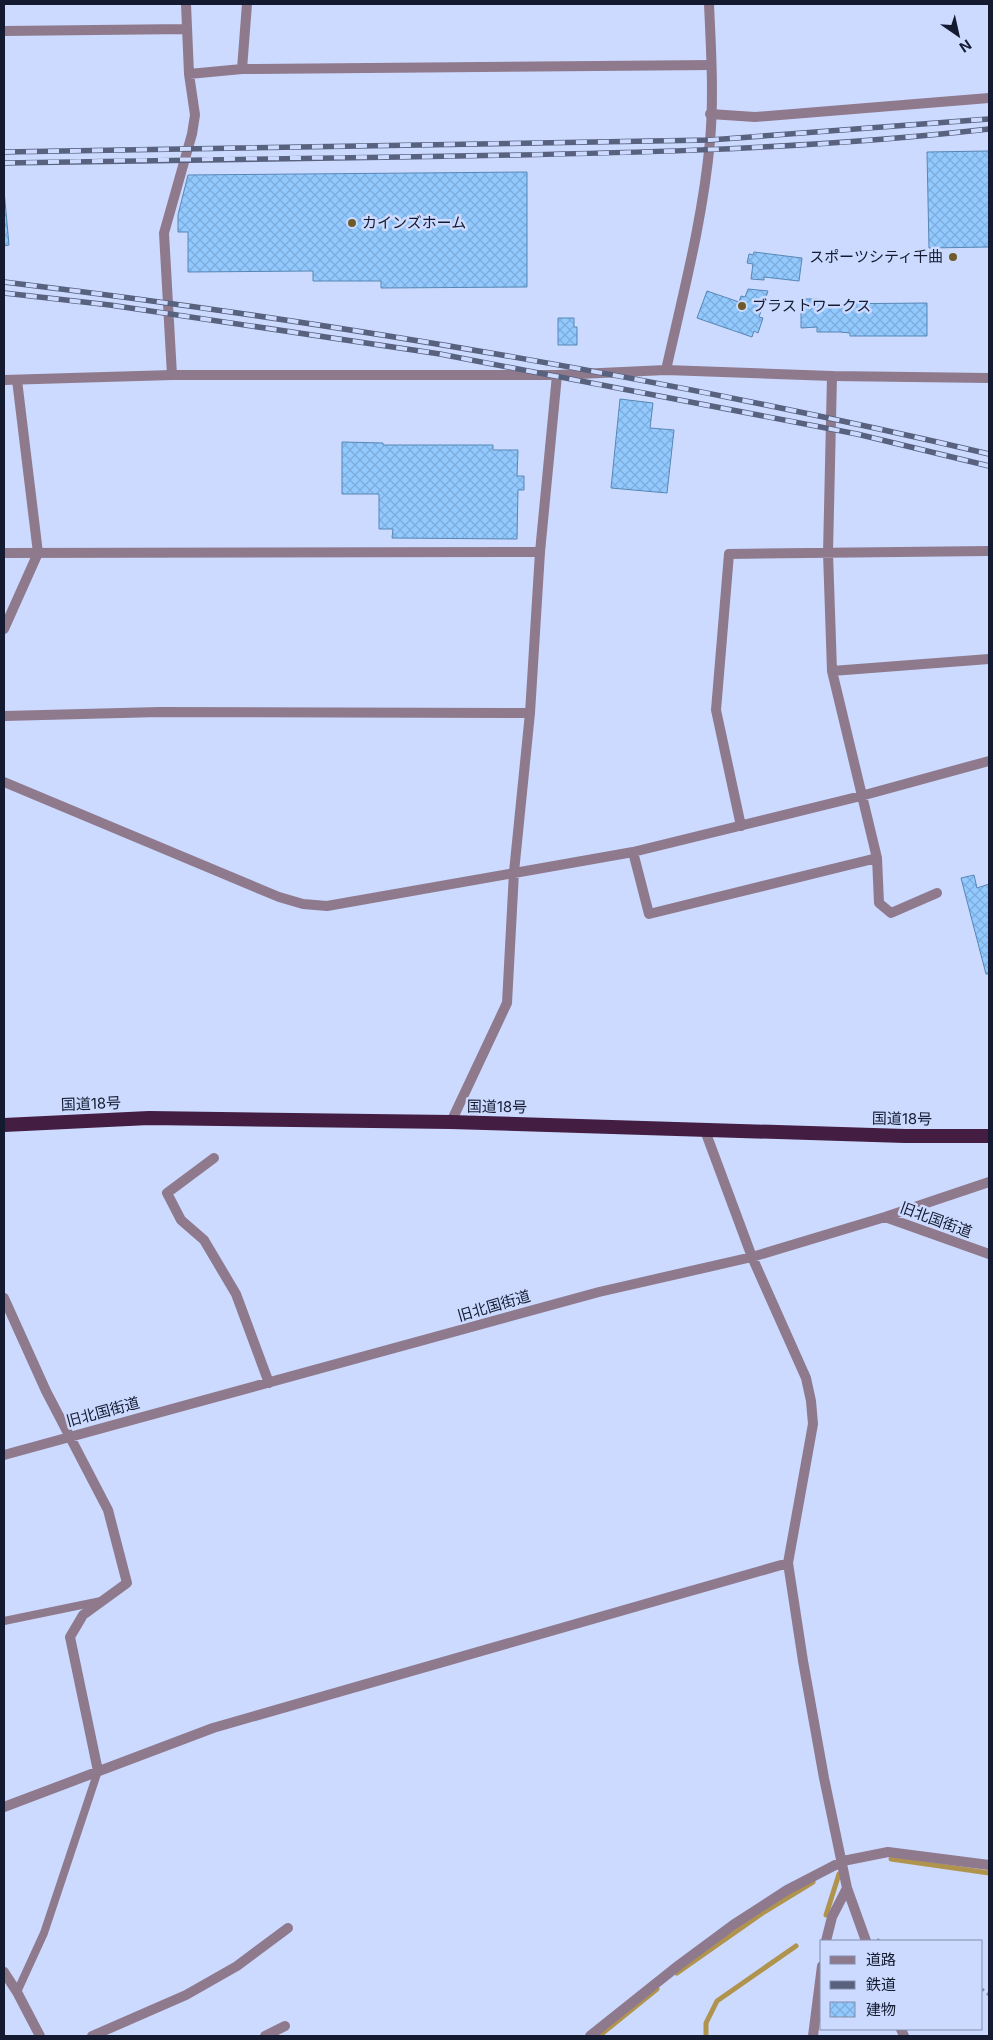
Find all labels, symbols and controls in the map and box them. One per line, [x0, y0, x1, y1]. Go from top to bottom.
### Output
north arrow [933, 10, 983, 60]
text: N [956, 36, 975, 56]
place label: カインズホーム [362, 213, 466, 232]
marker: カインズホーム [346, 217, 358, 229]
place label: スポーツシティ千曲 [809, 247, 943, 266]
marker: スポーツシティ千曲 [947, 251, 959, 263]
place label: ブラストワークス [752, 296, 871, 315]
marker: ブラストワークス [736, 300, 748, 312]
street label: 国道18号 [60, 1093, 121, 1114]
street label: 国道18号 [467, 1096, 527, 1117]
street label: 国道18号 [872, 1108, 932, 1129]
street label: 旧北国街道 [898, 1198, 975, 1241]
street label: 旧北国街道 [455, 1286, 533, 1325]
street label: 旧北国街道 [64, 1393, 142, 1430]
legend [820, 1940, 983, 2030]
text: 道路 [866, 1950, 896, 1969]
text: 鉄道 [866, 1975, 896, 1994]
text: 建物 [866, 2000, 896, 2019]

